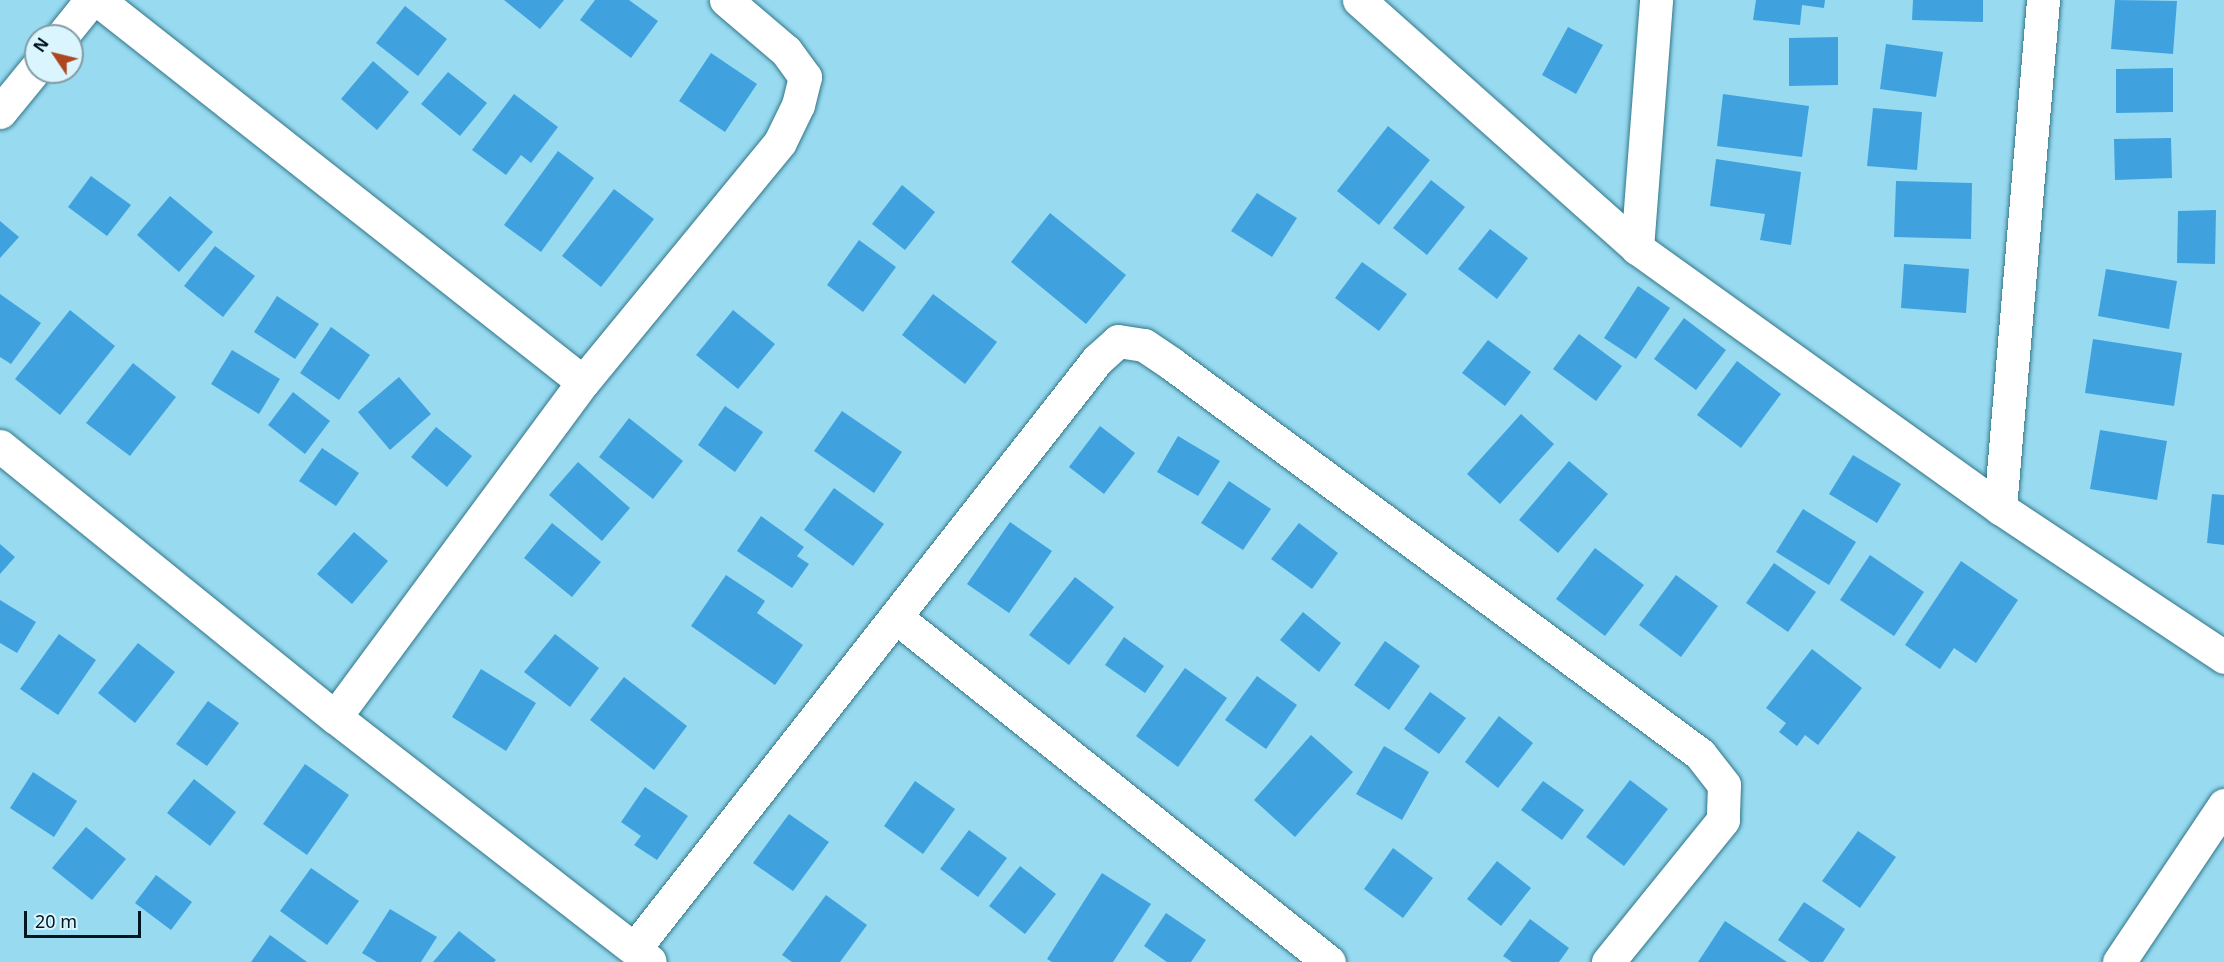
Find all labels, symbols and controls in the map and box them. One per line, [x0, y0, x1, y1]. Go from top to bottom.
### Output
north arrow [24, 24, 84, 84]
text: N [28, 33, 54, 56]
scale bar [27, 899, 144, 937]
text: 20 m [35, 909, 77, 933]

